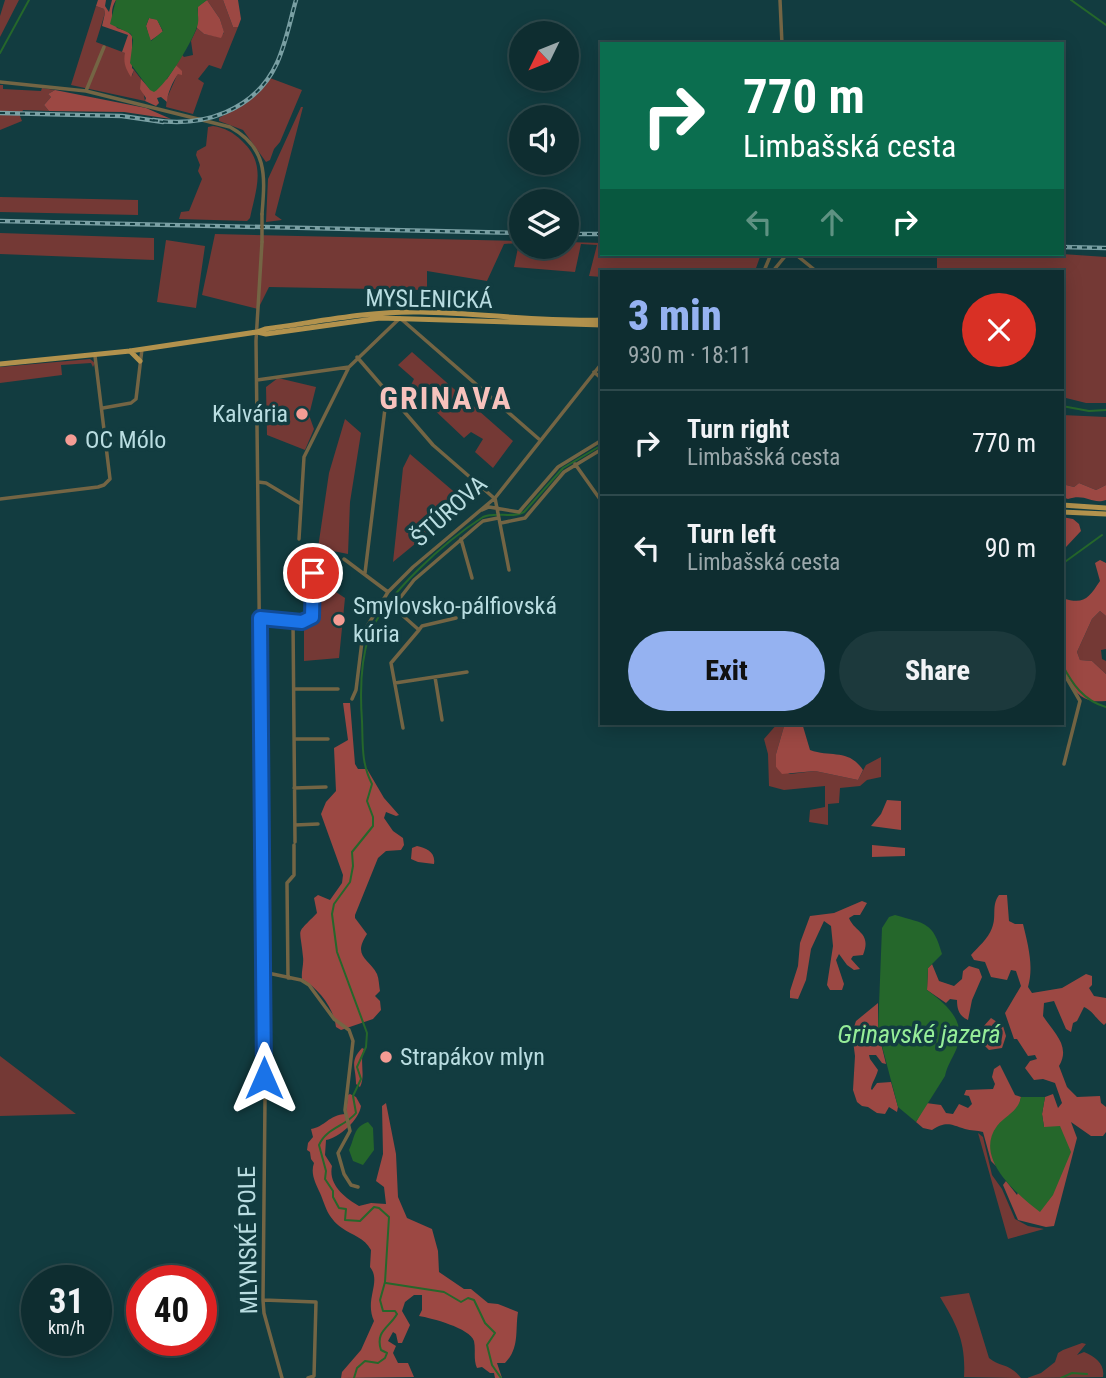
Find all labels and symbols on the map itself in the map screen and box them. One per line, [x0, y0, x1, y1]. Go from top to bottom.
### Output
north arrow [509, 21, 579, 91]
street label: MYSLENICKÁ [365, 284, 493, 314]
district label: GRINAVA [379, 379, 513, 417]
place label: Kalvária [212, 400, 288, 428]
marker: Kalvária [294, 406, 310, 422]
place label: OC Mólo [85, 426, 166, 454]
marker: OC Mólo [63, 432, 79, 448]
street label: ŠTÚROVA [406, 470, 493, 552]
pin [283, 543, 343, 603]
place label: Smylovsko-pálfiovská kúria [353, 592, 557, 648]
marker: Smylovsko-pálfiovská kúria [331, 612, 347, 628]
water label: Grinavské jazerá [837, 1019, 1002, 1049]
position arrow [227, 1041, 301, 1115]
place label: Strapákov mlyn [400, 1043, 545, 1071]
marker: Strapákov mlyn [378, 1049, 394, 1065]
street label: MLYNSKÉ POLE [233, 1166, 263, 1314]
speed limit sign: 40 [126, 1265, 217, 1356]

